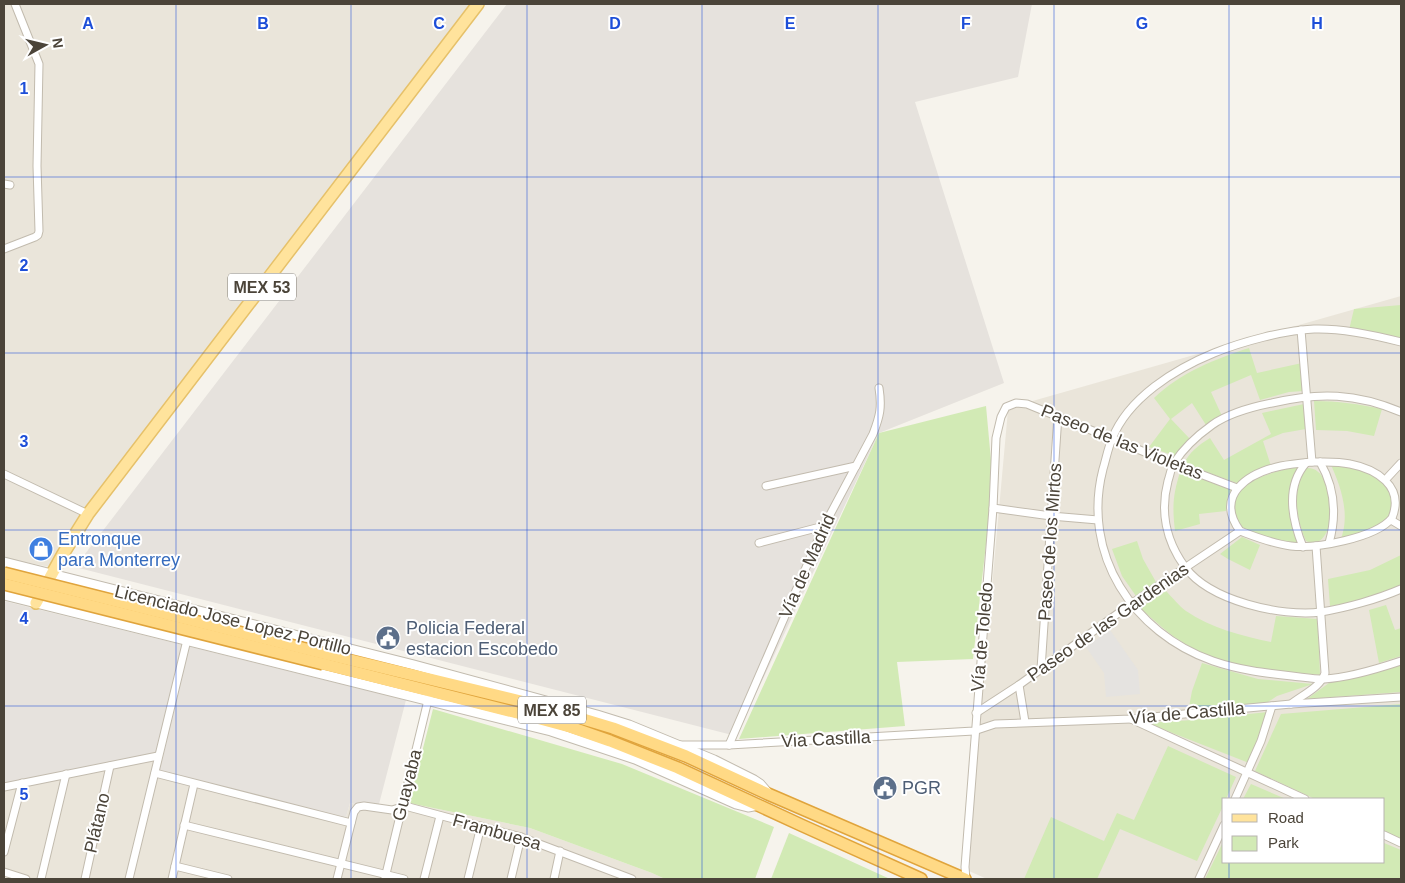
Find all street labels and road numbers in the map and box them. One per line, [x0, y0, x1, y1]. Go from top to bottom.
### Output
road number: MEX 53 [228, 274, 296, 300]
street label: Paseo de las Violetas [1038, 400, 1206, 484]
street label: Paseo de los Mirtos [1035, 462, 1065, 622]
street label: Vía de Madrid [775, 511, 839, 621]
street label: Paseo de las Gardenias [1024, 559, 1192, 685]
street label: Licenciado Jose Lopez Portillo [113, 581, 353, 659]
street label: Vía de Toledo [967, 581, 997, 693]
road number: MEX 85 [518, 696, 586, 724]
street label: Vía de Castilla [1128, 698, 1247, 728]
street label: Via Castilla [781, 727, 872, 751]
street label: Guayaba [388, 746, 426, 823]
street label: Plátano [80, 791, 114, 855]
street label: Frambuesa [450, 810, 544, 854]

